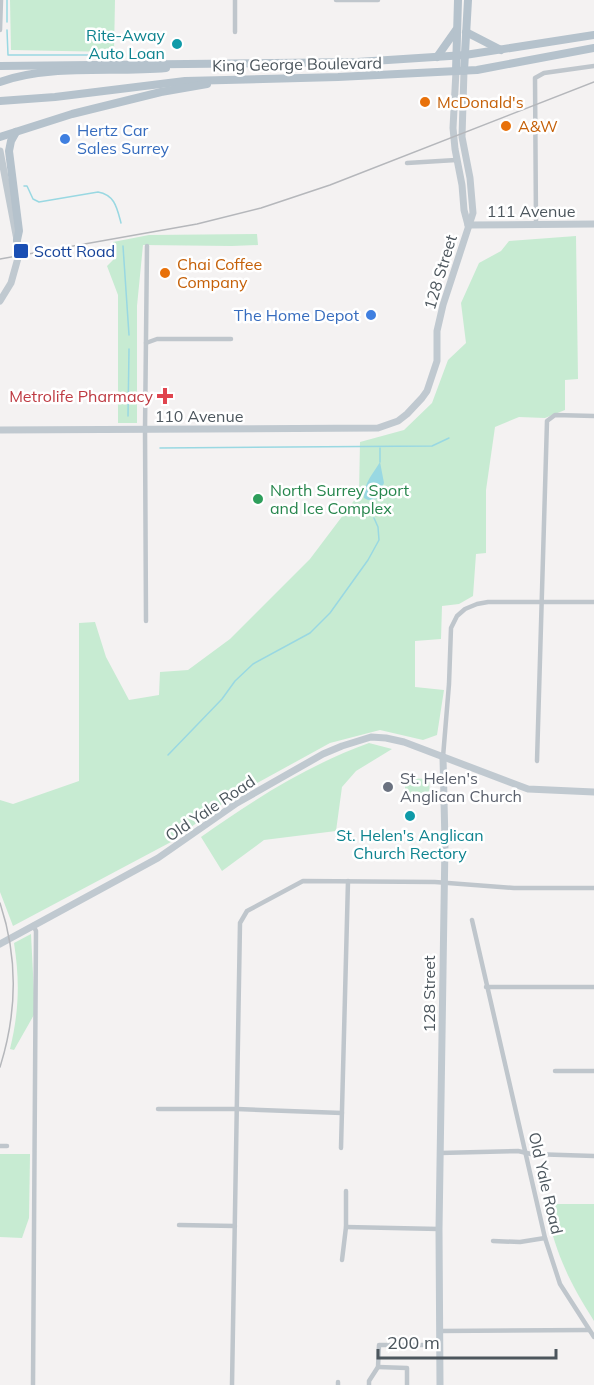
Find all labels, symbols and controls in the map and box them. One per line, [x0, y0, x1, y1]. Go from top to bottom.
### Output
place label: Rite-Away Auto Loan [86, 25, 165, 63]
marker: Rite-Away Auto Loan [170, 37, 184, 51]
street label: King George Boulevard [212, 53, 382, 75]
place label: McDonald's [437, 92, 524, 112]
marker: McDonald's [418, 95, 432, 109]
place label: A&W [518, 116, 558, 136]
marker: A&W [499, 119, 513, 133]
place label: Hertz Car Sales Surrey [77, 120, 170, 158]
marker: Hertz Car Sales Surrey [58, 132, 72, 146]
street label: 111 Avenue [487, 201, 575, 221]
street label: 128 Street [419, 232, 461, 312]
place label: Scott Road [34, 241, 115, 261]
marker: Scott Road [12, 242, 30, 260]
place label: Chai Coffee Company [177, 254, 262, 292]
marker: Chai Coffee Company [158, 266, 172, 280]
place label: The Home Depot [234, 305, 359, 325]
marker: The Home Depot [364, 308, 378, 322]
place label: Metrolife Pharmacy [9, 386, 153, 406]
marker: Metrolife Pharmacy [158, 389, 172, 403]
street label: 110 Avenue [155, 406, 243, 426]
place label: North Surrey Sport and Ice Complex [270, 480, 409, 518]
marker: North Surrey Sport and Ice Complex [251, 492, 265, 506]
place label: St. Helen's Anglican Church [400, 768, 522, 806]
street label: Old Yale Road [161, 771, 259, 845]
marker: St. Helen's Anglican Church [381, 780, 395, 794]
marker: St. Helen's Anglican Church Rectory [403, 809, 417, 823]
place label: St. Helen's Anglican Church Rectory [336, 825, 484, 863]
street label: 128 Street [419, 955, 439, 1033]
street label: Old Yale Road [525, 1130, 567, 1236]
scale bar [378, 1322, 556, 1360]
text: 200 m [387, 1331, 440, 1354]

